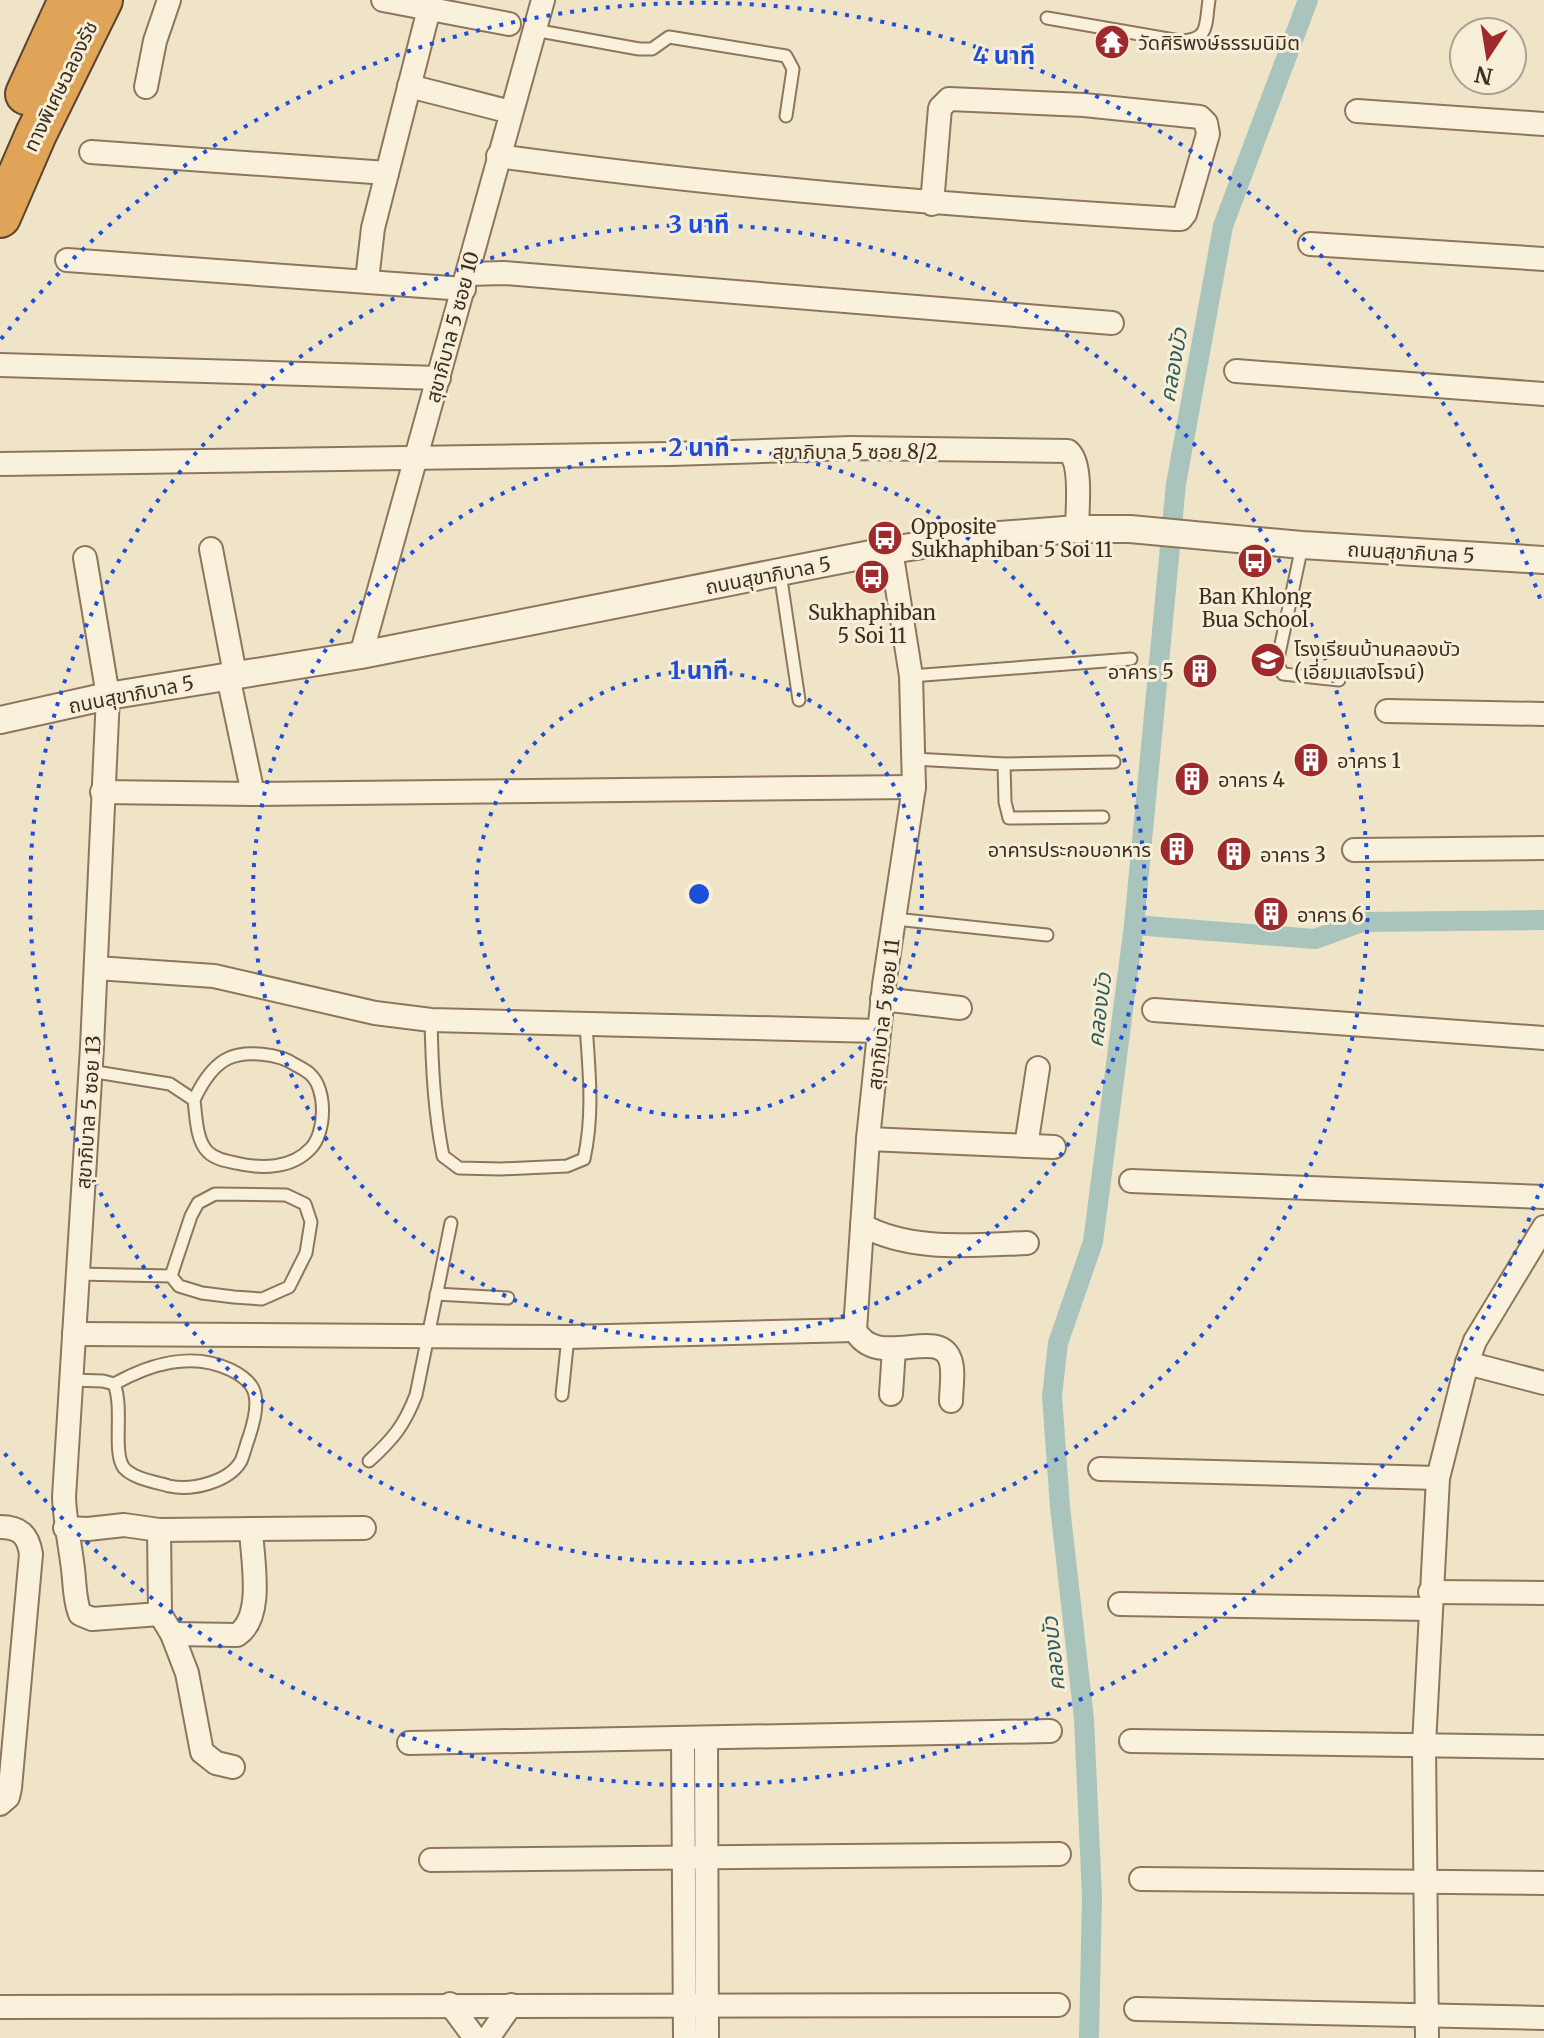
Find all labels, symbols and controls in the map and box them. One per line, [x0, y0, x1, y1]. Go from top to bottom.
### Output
street label: ทางพิเศษฉลองรัช [18, 16, 102, 156]
north arrow [1448, 16, 1528, 96]
temple icon: วัดศิริพงษ์ธรรมนิมิต [1093, 23, 1131, 61]
place label: วัดศิริพงษ์ธรรมนิมิต [1138, 30, 1300, 55]
text: 4 นาที [973, 40, 1035, 71]
text: N [1472, 60, 1495, 91]
text: 3 นาที [669, 209, 729, 240]
street label: สุขาภิบาล 5 ซอย 10 [420, 249, 484, 405]
water label: คลองบัว [1153, 325, 1193, 404]
text: 2 นาที [668, 432, 730, 463]
street label: สุขาภิบาล 5 ซอย 8/2 [772, 439, 938, 464]
place label: Opposite Sukhaphiban 5 Soi 11 [911, 514, 1112, 562]
bus stop icon: Opposite Sukhaphiban 5 Soi 11 [866, 519, 904, 557]
street label: ถนนสุขาภิบาล 5 [1347, 536, 1475, 568]
bus stop icon: Ban Khlong Bua School [1236, 542, 1274, 580]
street label: ถนนสุขาภิบาล 5 [703, 551, 833, 599]
bus stop icon: Sukhaphiban 5 Soi 11 [853, 558, 891, 596]
place label: Ban Khlong Bua School [1198, 584, 1312, 632]
place label: Sukhaphiban 5 Soi 11 [808, 600, 936, 648]
place label: โรงเรียนบ้านคลองบัว (เอี่ยมแสงโรจน์) [1294, 636, 1460, 684]
school or university icon: โรงเรียนบ้านคลองบัว (เอี่ยมแสงโรจน์) [1249, 641, 1287, 679]
building icon: อาคาร 5 [1181, 652, 1219, 690]
text: 1 นาที [670, 655, 728, 686]
place label: อาคาร 5 [1108, 659, 1174, 684]
street label: ถนนสุขาภิบาล 5 [66, 670, 196, 718]
building icon: อาคาร 1 [1292, 741, 1330, 779]
place label: อาคาร 1 [1337, 748, 1401, 773]
building icon: อาคาร 4 [1173, 760, 1211, 798]
place label: อาคาร 4 [1218, 767, 1285, 792]
building icon: อาคารประกอบอาหาร [1158, 830, 1196, 868]
building icon: อาคาร 3 [1215, 835, 1253, 873]
place label: อาคารประกอบอาหาร [988, 837, 1151, 862]
place label: อาคาร 3 [1260, 842, 1326, 867]
centre of rings [685, 880, 713, 908]
building icon: อาคาร 6 [1252, 895, 1290, 933]
place label: อาคาร 6 [1297, 902, 1364, 927]
street label: สุขาภิบาล 5 ซอย 11 [861, 937, 905, 1091]
water label: คลองบัว [1081, 970, 1118, 1049]
street label: สุขาภิบาล 5 ซอย 13 [70, 1034, 106, 1190]
water label: คลองบัว [1035, 1614, 1071, 1693]

